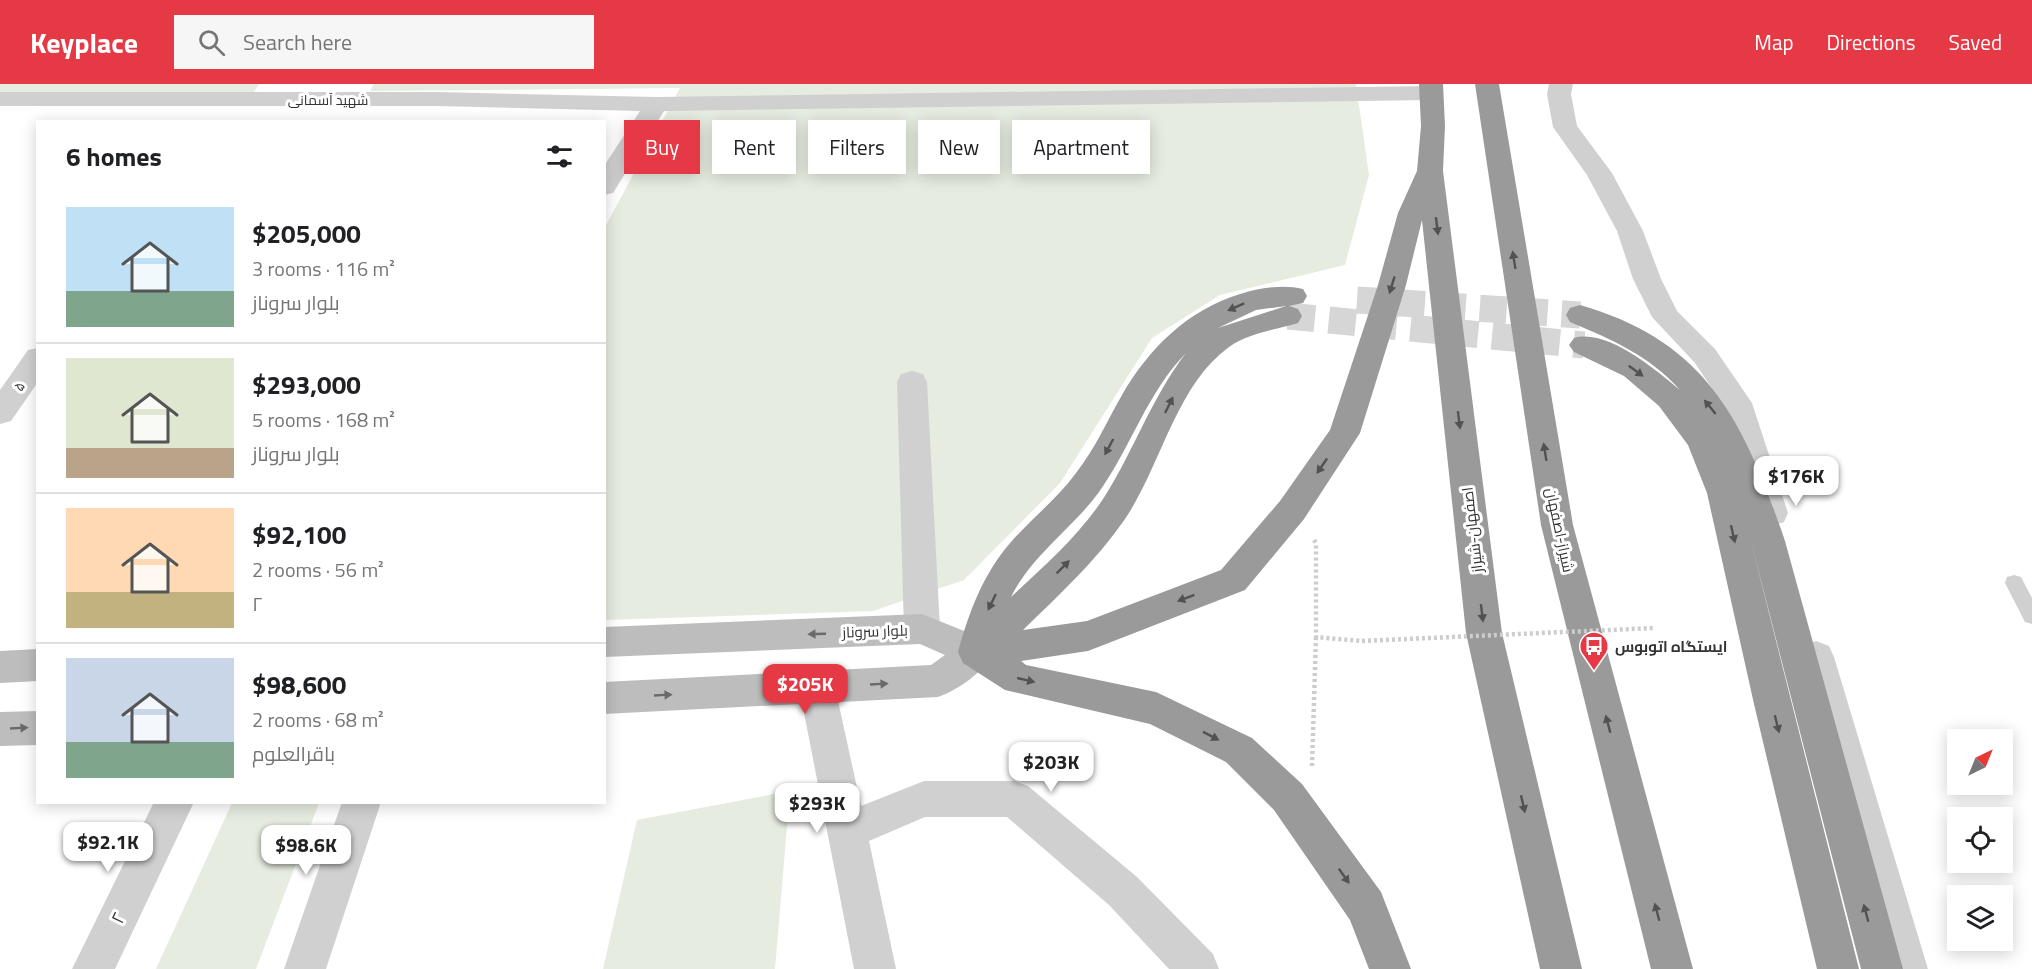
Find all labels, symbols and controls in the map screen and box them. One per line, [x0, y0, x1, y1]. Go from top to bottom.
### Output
search box [174, 15, 594, 69]
text: Keyplace [30, 21, 138, 64]
text: Search here [243, 25, 352, 59]
icon: search [195, 26, 228, 59]
text: Map [1754, 26, 1794, 58]
text: Directions [1827, 26, 1916, 58]
text: Saved [1949, 26, 2002, 58]
street label: شهید آسمانی [288, 89, 368, 110]
chip: Buy [624, 120, 700, 174]
chip: Rent [712, 120, 796, 174]
chip: Filters [808, 120, 906, 174]
chip: New [918, 120, 1000, 174]
chip: Apartment [1012, 120, 1150, 174]
text: 6 homes [66, 137, 162, 176]
icon: filters [543, 140, 576, 173]
text: $205,000 [252, 214, 361, 253]
one-way arrow [1432, 217, 1442, 236]
icon: home [114, 231, 186, 303]
one-way arrow [1509, 250, 1518, 269]
text: 3 rooms · 116 m² [252, 253, 395, 284]
one-way arrow [1387, 276, 1396, 294]
text: بلوار سروناز [252, 287, 340, 318]
one-way arrow [1227, 302, 1245, 312]
text: $293,000 [252, 365, 361, 404]
one-way arrow [1628, 365, 1644, 377]
street label: ۵ [7, 376, 31, 396]
icon: home [114, 382, 186, 454]
one-way arrow [1164, 397, 1173, 414]
one-way arrow [1704, 399, 1717, 415]
text: 5 rooms · 168 m² [252, 404, 395, 435]
one-way arrow [1454, 410, 1464, 429]
text: بلوار سروناز [252, 438, 340, 469]
one-way arrow [1104, 439, 1114, 456]
one-way arrow [1540, 443, 1549, 462]
pin: $176K [1754, 456, 1838, 507]
one-way arrow [1317, 458, 1328, 474]
text: $176K [1768, 460, 1824, 491]
street label: شیراز-اصفهان [1540, 485, 1580, 575]
street label: اصفهان-شیراز [1455, 486, 1489, 575]
text: $92,100 [252, 515, 346, 554]
one-way arrow [1728, 524, 1738, 543]
icon: home [114, 532, 186, 604]
text: 2 rooms · 56 m² [252, 554, 384, 585]
one-way arrow [1055, 560, 1070, 574]
text: ۲ [252, 588, 263, 619]
one-way arrow [987, 593, 996, 610]
one-way arrow [1177, 594, 1195, 604]
one-way arrow [1477, 604, 1486, 623]
street label: بلوار سروناز [841, 618, 908, 644]
one-way arrow [807, 629, 826, 638]
bus stop icon: ایستگاه اتوبوس [1578, 630, 1610, 672]
place label: ایستگاه اتوبوس [1615, 635, 1727, 658]
pin: $205K [763, 664, 847, 715]
text: $98,600 [252, 665, 346, 704]
text: $205K [777, 668, 833, 699]
one-way arrow [1017, 676, 1035, 686]
one-way arrow [869, 679, 888, 688]
icon: home [114, 682, 186, 754]
one-way arrow [653, 691, 672, 700]
text: 2 rooms · 68 m² [252, 704, 384, 735]
one-way arrow [1603, 714, 1613, 733]
one-way arrow [1773, 715, 1782, 733]
one-way arrow [9, 724, 28, 733]
north arrow [1947, 729, 2013, 795]
map controls [1947, 729, 2013, 951]
one-way arrow [1203, 732, 1220, 741]
text: باقرالعلوم [252, 738, 335, 769]
pin: $203K [1009, 742, 1093, 793]
text: $203K [1023, 746, 1079, 777]
pin: $293K [775, 783, 859, 834]
text: $293K [789, 787, 845, 818]
one-way arrow [1519, 795, 1528, 814]
button: locate [1947, 807, 2013, 873]
pin: $92.1K [59, 822, 157, 873]
pin: $98.6K [257, 825, 355, 876]
text: $92.1K [77, 826, 139, 857]
text: $98.6K [275, 829, 337, 860]
one-way arrow [1338, 867, 1350, 883]
button: layers [1947, 885, 2013, 951]
one-way arrow [1652, 903, 1661, 921]
one-way arrow [1861, 904, 1870, 922]
street label: ۲ [104, 908, 132, 928]

